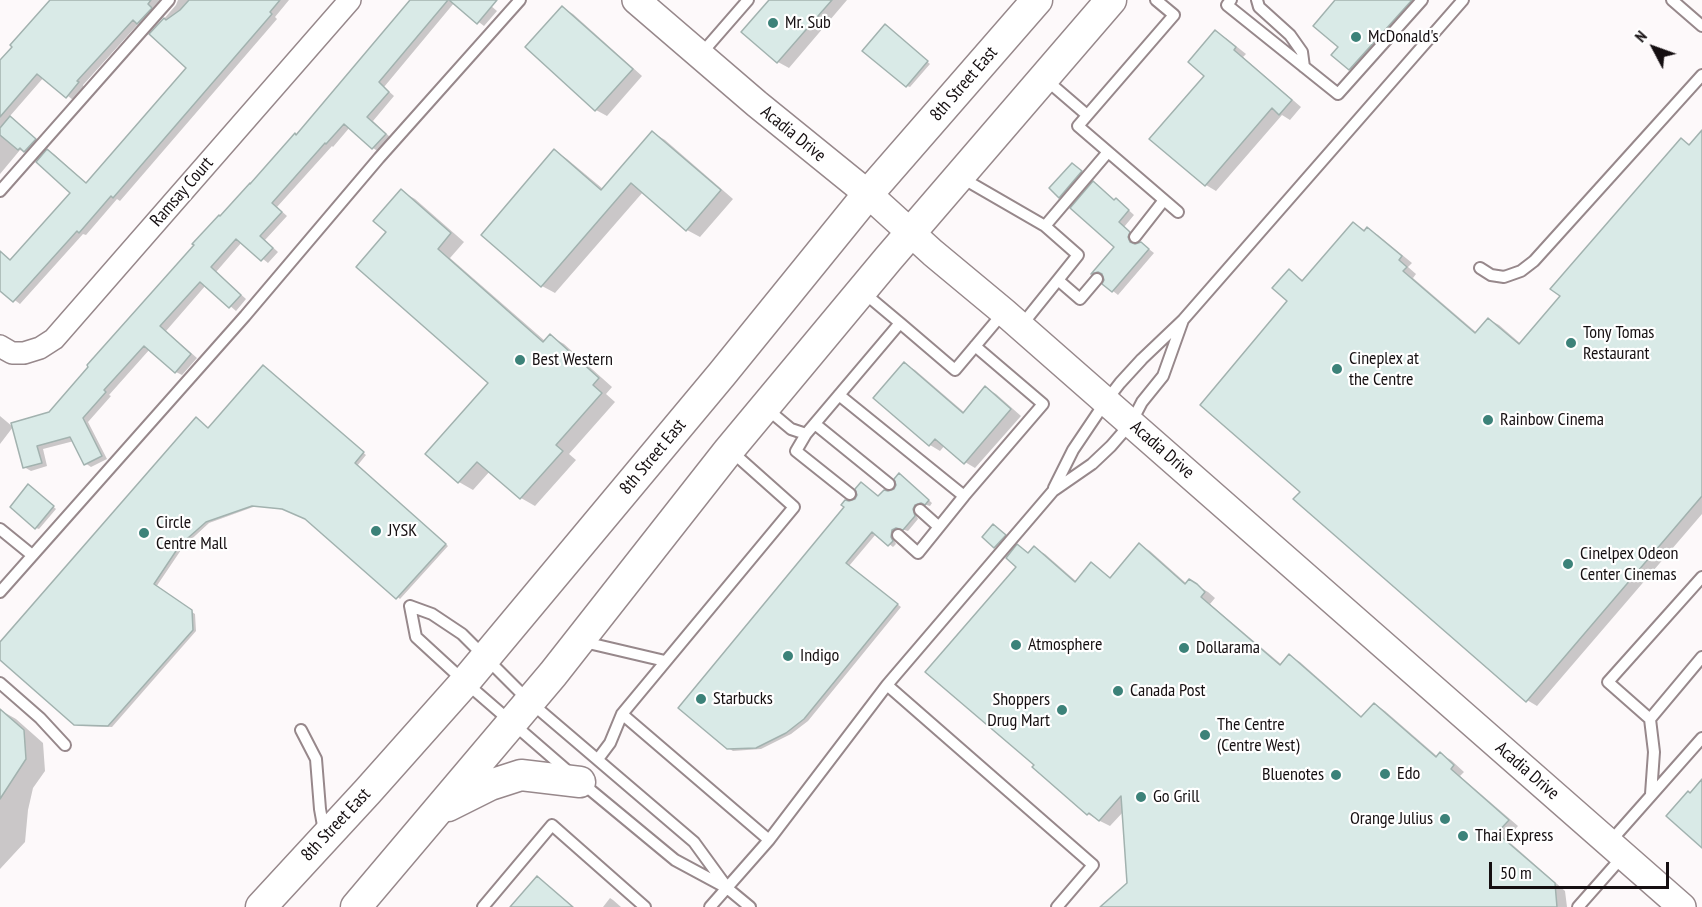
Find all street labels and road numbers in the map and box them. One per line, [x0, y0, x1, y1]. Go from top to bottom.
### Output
street label: 8th Street East [926, 42, 1002, 126]
street label: Acadia Drive [756, 101, 830, 167]
street label: Ramsay Court [146, 153, 218, 231]
street label: 8th Street East [615, 415, 691, 499]
street label: Acadia Drive [1126, 416, 1198, 484]
street label: Acadia Drive [1491, 737, 1563, 805]
street label: 8th Street East [297, 784, 375, 866]

